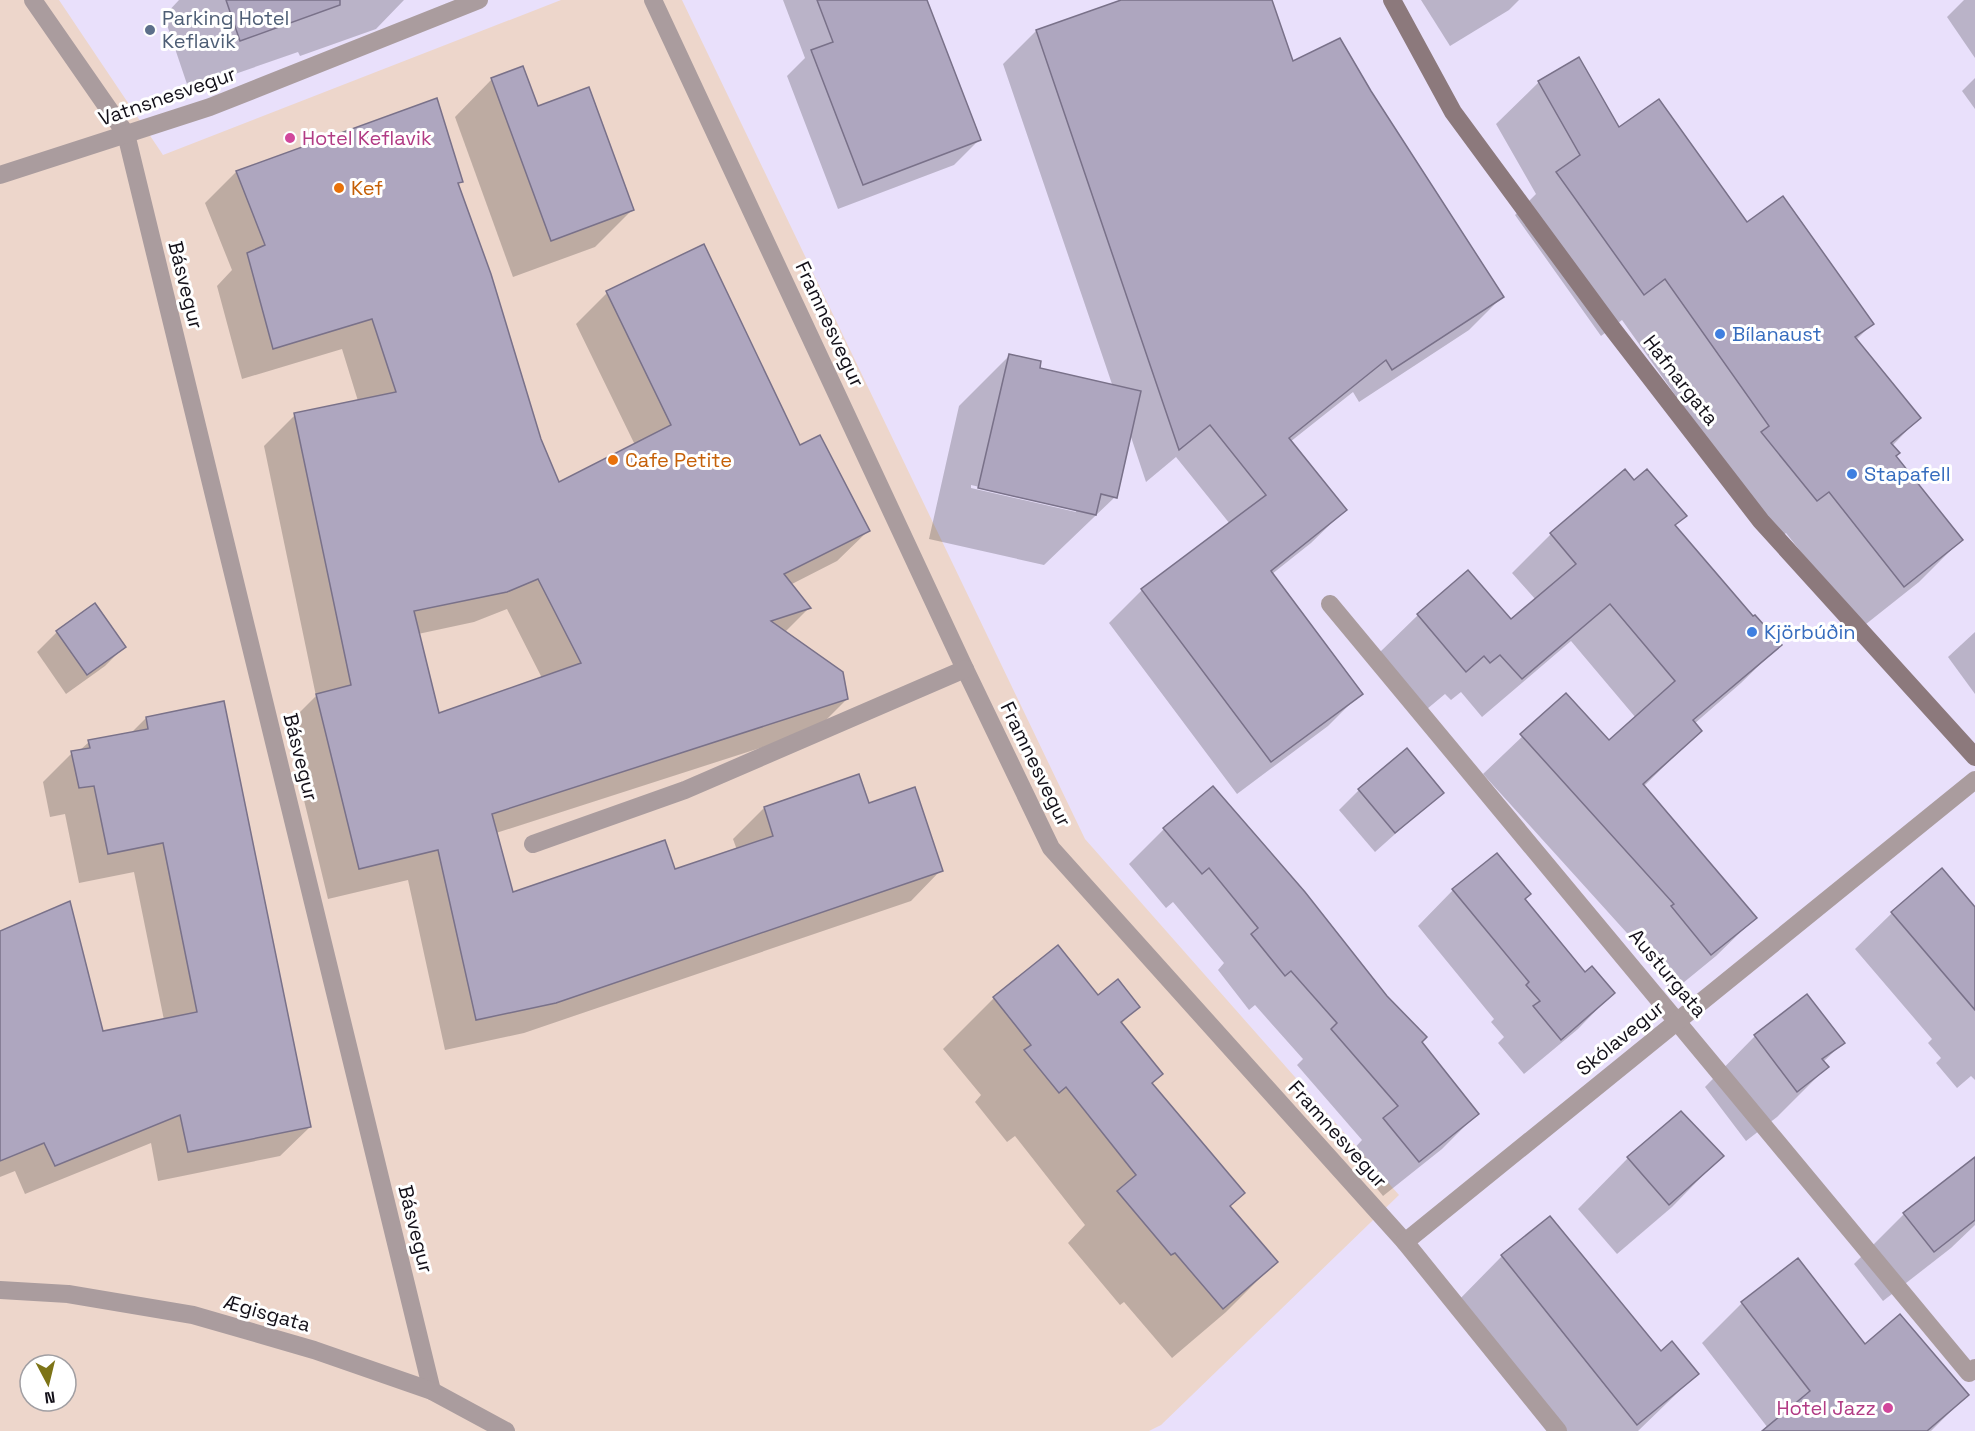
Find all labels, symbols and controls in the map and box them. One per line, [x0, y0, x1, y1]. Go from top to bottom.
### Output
place label: Parking Hotel Keflavik [162, 5, 289, 54]
marker: Parking Hotel Keflavik [143, 23, 157, 37]
street label: Vatnsnesvegur [95, 60, 239, 132]
place label: Hotel Keflavik [302, 125, 432, 151]
marker: Hotel Keflavik [283, 131, 297, 145]
place label: Kef [351, 175, 383, 201]
marker: Kef [332, 181, 346, 195]
street label: Básvegur [163, 238, 209, 332]
street label: Framnesvegur [790, 257, 870, 391]
place label: Bílanaust [1732, 321, 1822, 347]
marker: Bílanaust [1713, 327, 1727, 341]
street label: Hafnargata [1637, 329, 1725, 431]
place label: Cafe Petite [625, 447, 732, 473]
marker: Cafe Petite [606, 453, 620, 467]
place label: Stapafell [1864, 461, 1951, 487]
marker: Stapafell [1845, 467, 1859, 481]
place label: Kjörbúðin [1764, 619, 1856, 645]
marker: Kjörbúðin [1745, 625, 1759, 639]
street label: Framnesvegur [995, 697, 1077, 831]
street label: Básvegur [278, 710, 324, 804]
street label: Austurgata [1623, 923, 1713, 1023]
street label: Skólavegur [1571, 995, 1669, 1081]
street label: Framnesvegur [1283, 1075, 1393, 1193]
street label: Básvegur [393, 1182, 439, 1276]
street label: Ægisgata [221, 1288, 313, 1338]
north arrow [18, 1353, 78, 1413]
text: N [43, 1386, 56, 1408]
place label: Hotel Jazz [1776, 1395, 1876, 1421]
marker: Hotel Jazz [1881, 1401, 1895, 1415]

